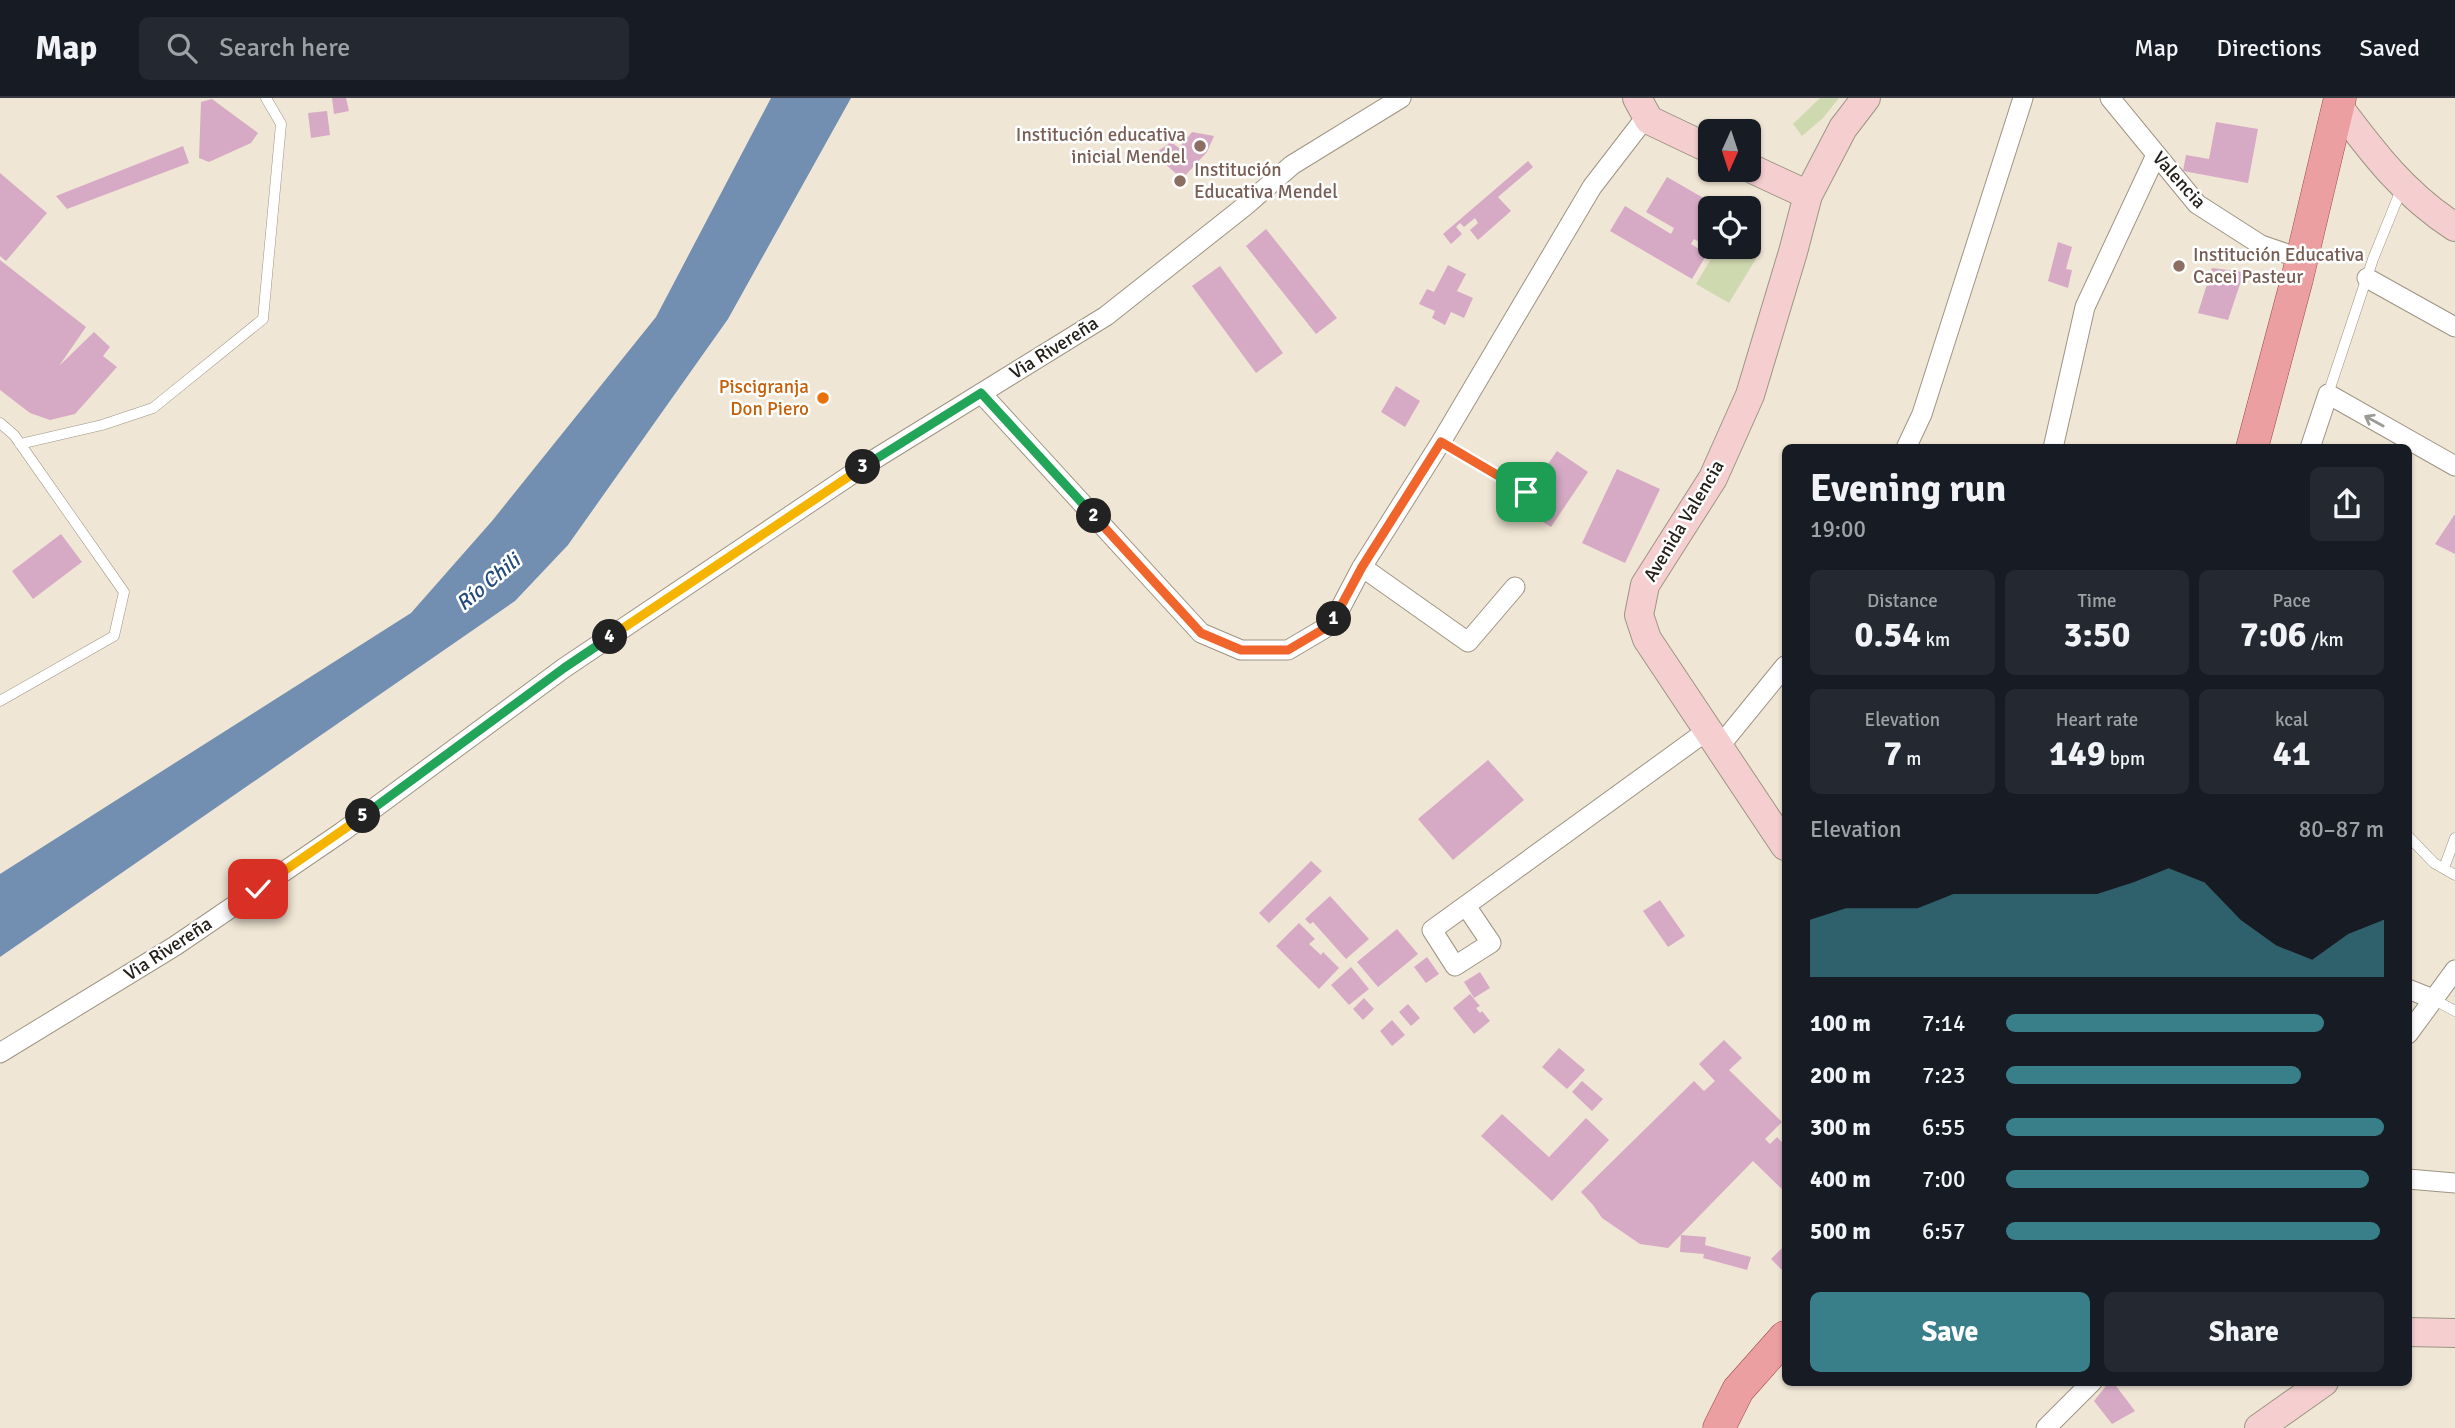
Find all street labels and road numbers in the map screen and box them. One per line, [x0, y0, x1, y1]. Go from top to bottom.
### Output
street label: Valencia [2147, 146, 2211, 214]
street label: Via Rivereña [1005, 311, 1103, 385]
street label: Avenida Valencia [1638, 456, 1730, 586]
street label: Via Rivereña [119, 912, 217, 986]

